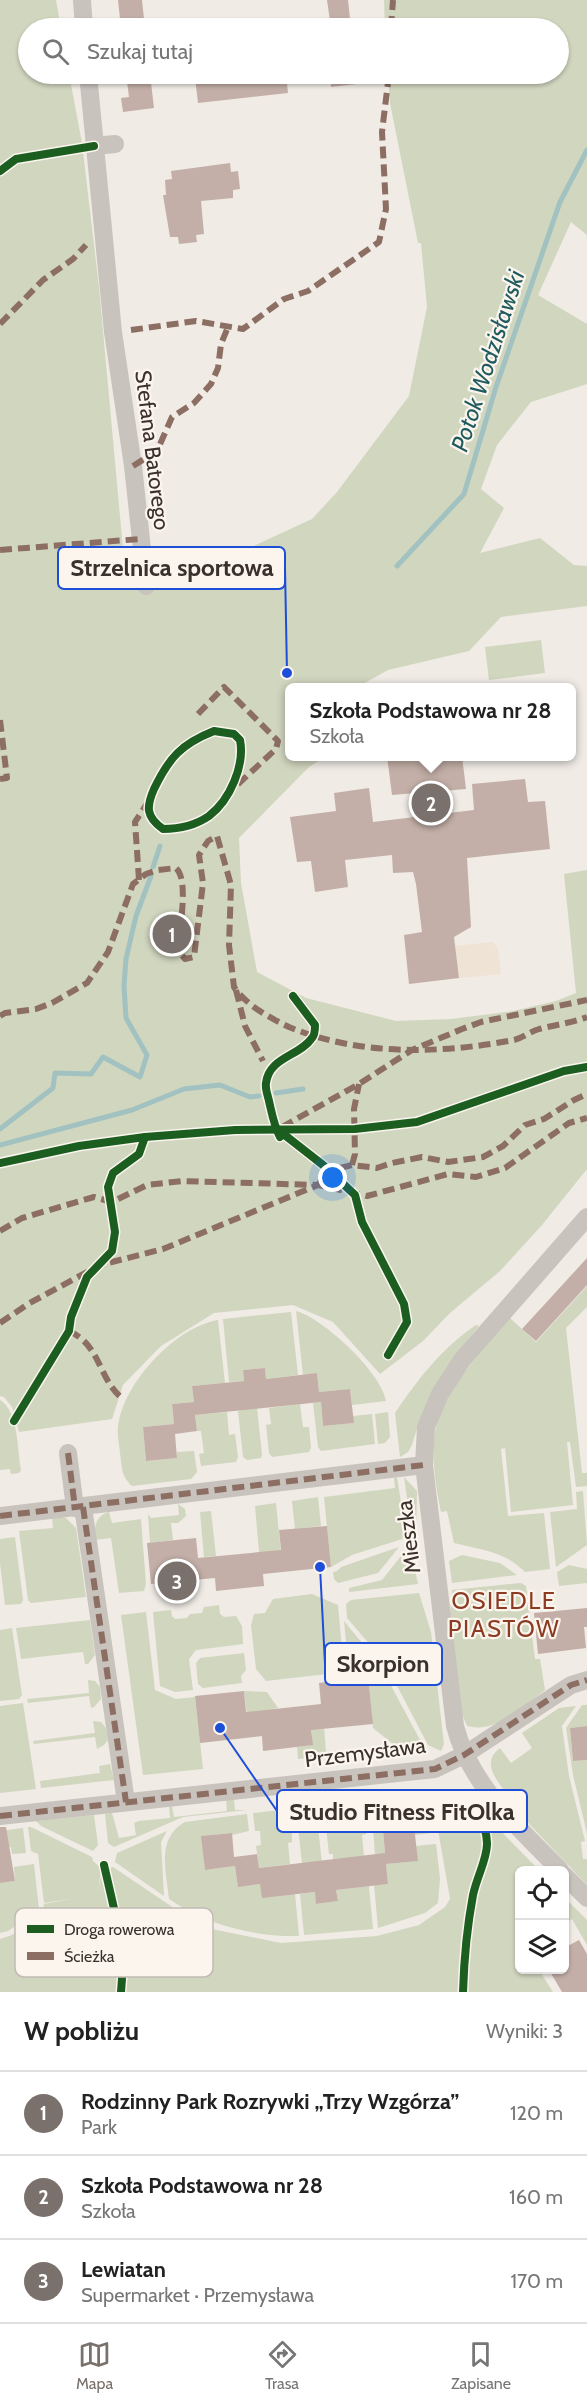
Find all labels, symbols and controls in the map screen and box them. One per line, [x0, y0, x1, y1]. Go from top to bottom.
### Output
search box [18, 18, 569, 84]
icon: search [39, 35, 72, 68]
text: Szukaj tutaj [87, 38, 193, 65]
water label: Potok Wodzisławski [445, 266, 531, 455]
street label: Stefana Batorego [129, 369, 176, 531]
callout: Strzelnica sportowa [58, 547, 285, 589]
text: Strzelnica sportowa [70, 553, 274, 582]
popup [285, 683, 576, 761]
text: Szkoła Podstawowa nr 28 [309, 697, 552, 724]
text: Szkoła [309, 724, 364, 748]
pin: 2 [412, 780, 450, 826]
pin: 1 [152, 912, 192, 956]
your location [318, 1163, 347, 1192]
street label: Mieszka [391, 1498, 426, 1575]
pin: 3 [158, 1558, 196, 1604]
district label: OSIEDLE PIASTÓW [448, 1586, 560, 1643]
callout: Skorpion [325, 1643, 442, 1685]
text: Skorpion [337, 1649, 429, 1678]
street label: Przemysława [303, 1732, 428, 1773]
callout: Studio Fitness FitOlka [277, 1790, 527, 1832]
text: Studio Fitness FitOlka [289, 1797, 515, 1826]
map controls [515, 1866, 569, 1974]
button: locate [515, 1866, 569, 1920]
legend [15, 1908, 213, 1977]
text: Droga rowerowa [64, 1920, 175, 1939]
button: layers [515, 1920, 569, 1974]
text: Ścieżka [64, 1947, 115, 1966]
text: W pobliżu [24, 2015, 139, 2047]
text: Wyniki: 3 [486, 2019, 563, 2043]
text: Rodzinny Park Rozrywki „Trzy Wzgórza” [81, 2088, 459, 2115]
text: 1 [40, 2101, 47, 2125]
text: 120 m [510, 2101, 563, 2125]
text: Park [81, 2115, 117, 2139]
text: Szkoła Podstawowa nr 28 [81, 2172, 323, 2199]
text: 2 [38, 2185, 49, 2209]
text: 160 m [509, 2185, 563, 2209]
text: Szkoła [81, 2199, 136, 2223]
text: Lewiatan [81, 2256, 166, 2283]
text: 3 [38, 2269, 49, 2293]
text: 170 m [511, 2269, 563, 2293]
text: Supermarket · Przemysława [81, 2283, 314, 2307]
tab: Mapa [76, 2338, 113, 2393]
tab: Trasa [265, 2338, 299, 2393]
tab: Zapisane [451, 2338, 511, 2393]

